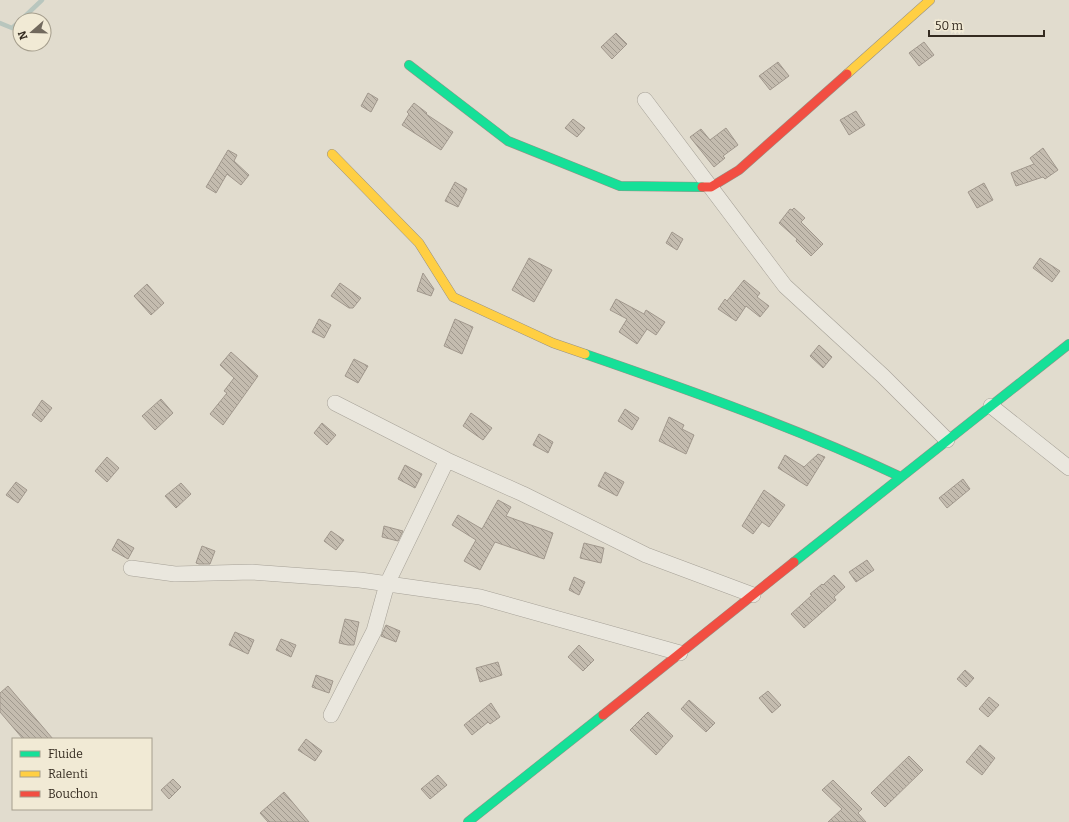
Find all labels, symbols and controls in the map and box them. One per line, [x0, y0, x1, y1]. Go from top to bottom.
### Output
north arrow [12, 12, 52, 52]
scale bar [929, 12, 1044, 38]
text: 50 m [935, 19, 964, 33]
text: N [15, 29, 31, 41]
legend [12, 738, 152, 810]
text: Fluide [48, 747, 83, 761]
text: Ralenti [48, 767, 88, 781]
text: Bouchon [48, 787, 98, 801]

